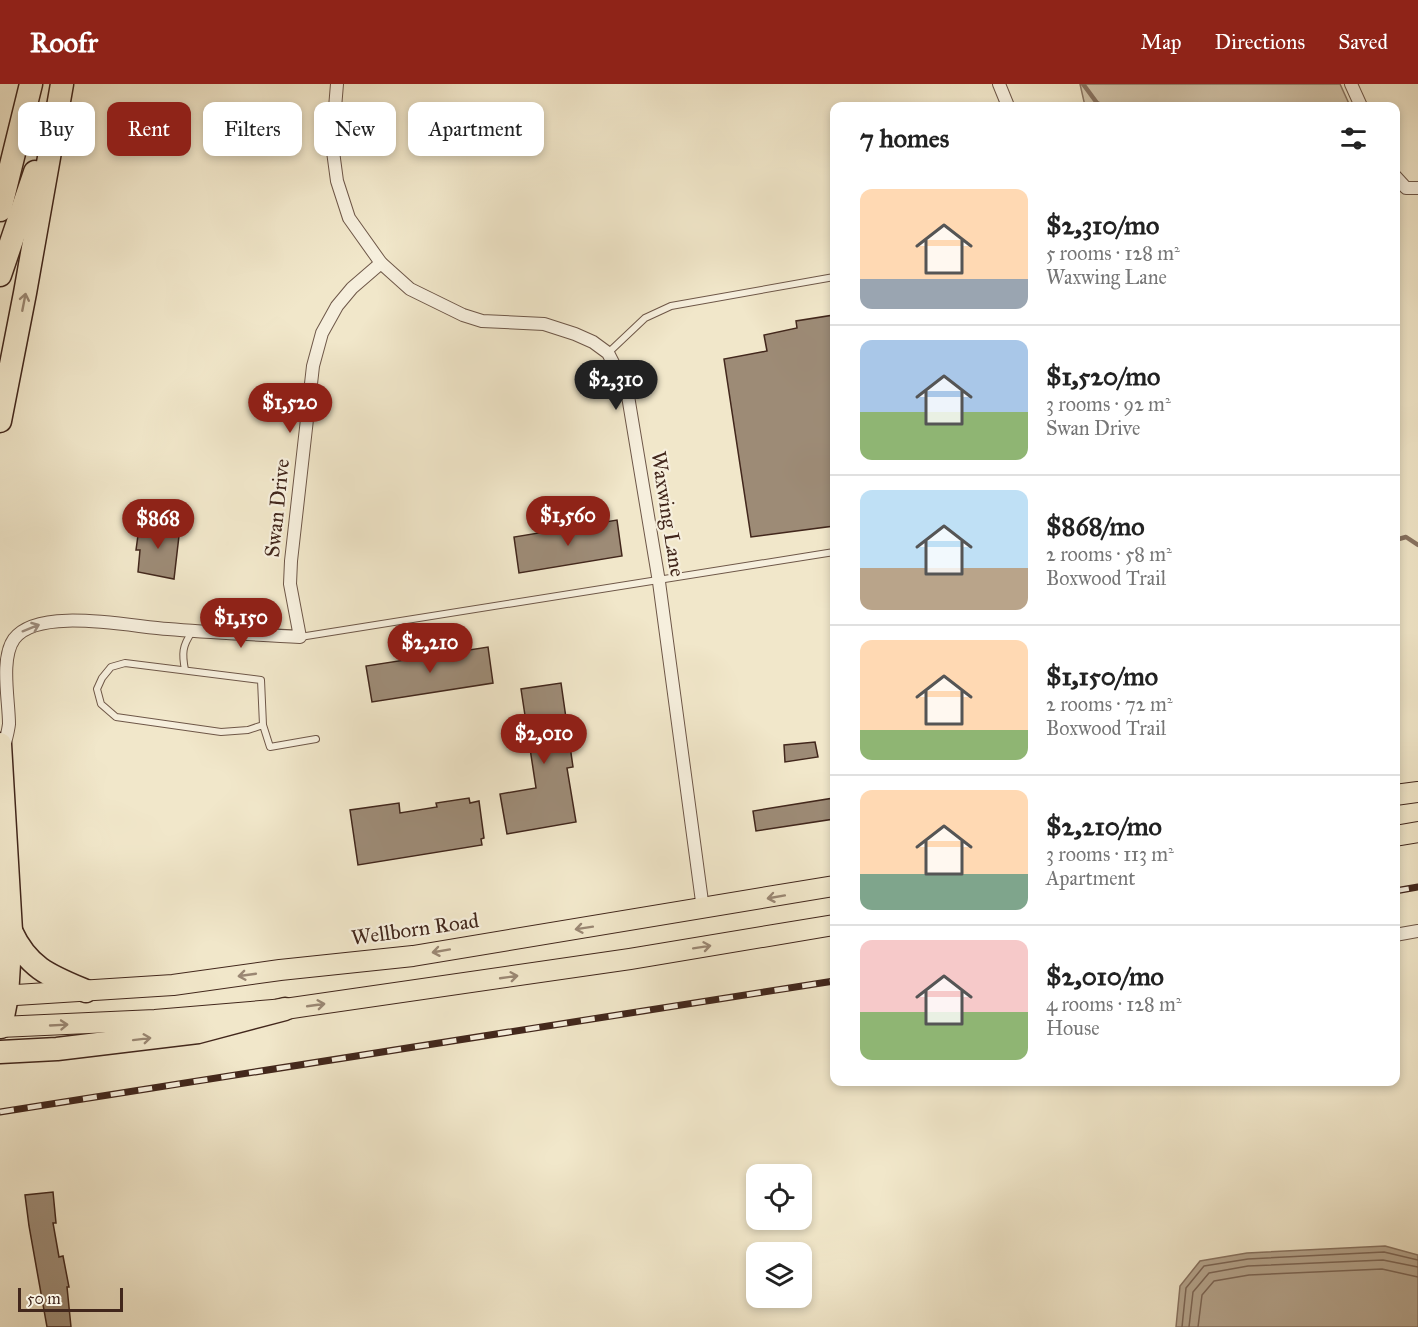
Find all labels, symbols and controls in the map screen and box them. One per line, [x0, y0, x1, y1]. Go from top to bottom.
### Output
text: Roofr [30, 25, 98, 60]
text: Map [1141, 29, 1182, 55]
text: Directions [1215, 29, 1305, 55]
text: Saved [1338, 29, 1388, 55]
chip: Buy [18, 102, 95, 156]
chip: Rent [107, 102, 191, 156]
chip: Filters [203, 102, 302, 156]
chip: New [314, 102, 396, 156]
chip: Apartment [408, 102, 544, 156]
text: 7 homes [860, 122, 949, 154]
icon: filters [1337, 122, 1370, 155]
text: $2,310/mo [1046, 209, 1159, 241]
icon: home [908, 213, 980, 285]
text: 5 rooms · 128 m² [1046, 241, 1180, 265]
text: Waxwing Lane [1046, 265, 1167, 289]
one-way arrow [19, 293, 30, 312]
pin: $2,310 [567, 360, 665, 411]
text: $1,520/mo [1046, 360, 1160, 392]
icon: home [908, 364, 980, 436]
text: $2,310 [589, 367, 643, 391]
pin: $1,520 [241, 383, 339, 434]
text: $1,520 [262, 390, 318, 414]
text: 3 rooms · 92 m² [1046, 392, 1171, 416]
text: Swan Drive [1046, 416, 1140, 440]
street label: Waxwing Lane [645, 449, 691, 579]
street label: Swan Drive [259, 457, 295, 559]
pin: $1,560 [519, 496, 617, 547]
pin: $868 [122, 499, 194, 550]
text: $1,560 [540, 503, 596, 527]
text: $868 [136, 506, 180, 530]
text: $868/mo [1046, 510, 1145, 542]
icon: home [908, 514, 980, 586]
text: 2 rooms · 58 m² [1046, 542, 1172, 566]
text: Boxwood Trail [1046, 566, 1166, 590]
pin: $1,150 [192, 598, 290, 649]
text: $1,150 [214, 605, 268, 629]
one-way arrow [21, 622, 39, 633]
pin: $2,210 [381, 623, 479, 674]
text: $2,210 [402, 630, 458, 654]
text: $1,150/mo [1046, 660, 1158, 692]
icon: home [908, 664, 980, 736]
text: 2 rooms · 72 m² [1046, 692, 1173, 716]
pin: $2,010 [495, 714, 593, 765]
text: Boxwood Trail [1046, 716, 1166, 740]
text: $2,010 [515, 721, 573, 745]
text: $2,210/mo [1046, 810, 1162, 842]
icon: home [908, 814, 980, 886]
text: 3 rooms · 113 m² [1046, 842, 1174, 866]
text: Apartment [1046, 866, 1135, 890]
one-way arrow [767, 892, 787, 903]
street label: Wellborn Road [350, 907, 481, 951]
one-way arrow [575, 922, 594, 933]
one-way arrow [692, 941, 711, 952]
one-way arrow [431, 946, 451, 957]
text: $2,010/mo [1046, 960, 1164, 992]
icon: home [908, 964, 980, 1036]
one-way arrow [238, 969, 257, 980]
one-way arrow [499, 971, 519, 982]
text: 4 rooms · 128 m² [1046, 992, 1182, 1016]
one-way arrow [306, 999, 326, 1010]
text: House [1046, 1016, 1100, 1040]
one-way arrow [49, 1019, 69, 1030]
one-way arrow [131, 1033, 151, 1044]
map controls [746, 1164, 812, 1308]
button: locate [746, 1164, 812, 1230]
button: layers [746, 1242, 812, 1308]
scale bar [18, 1285, 123, 1312]
text: 50 m [27, 1289, 61, 1308]

